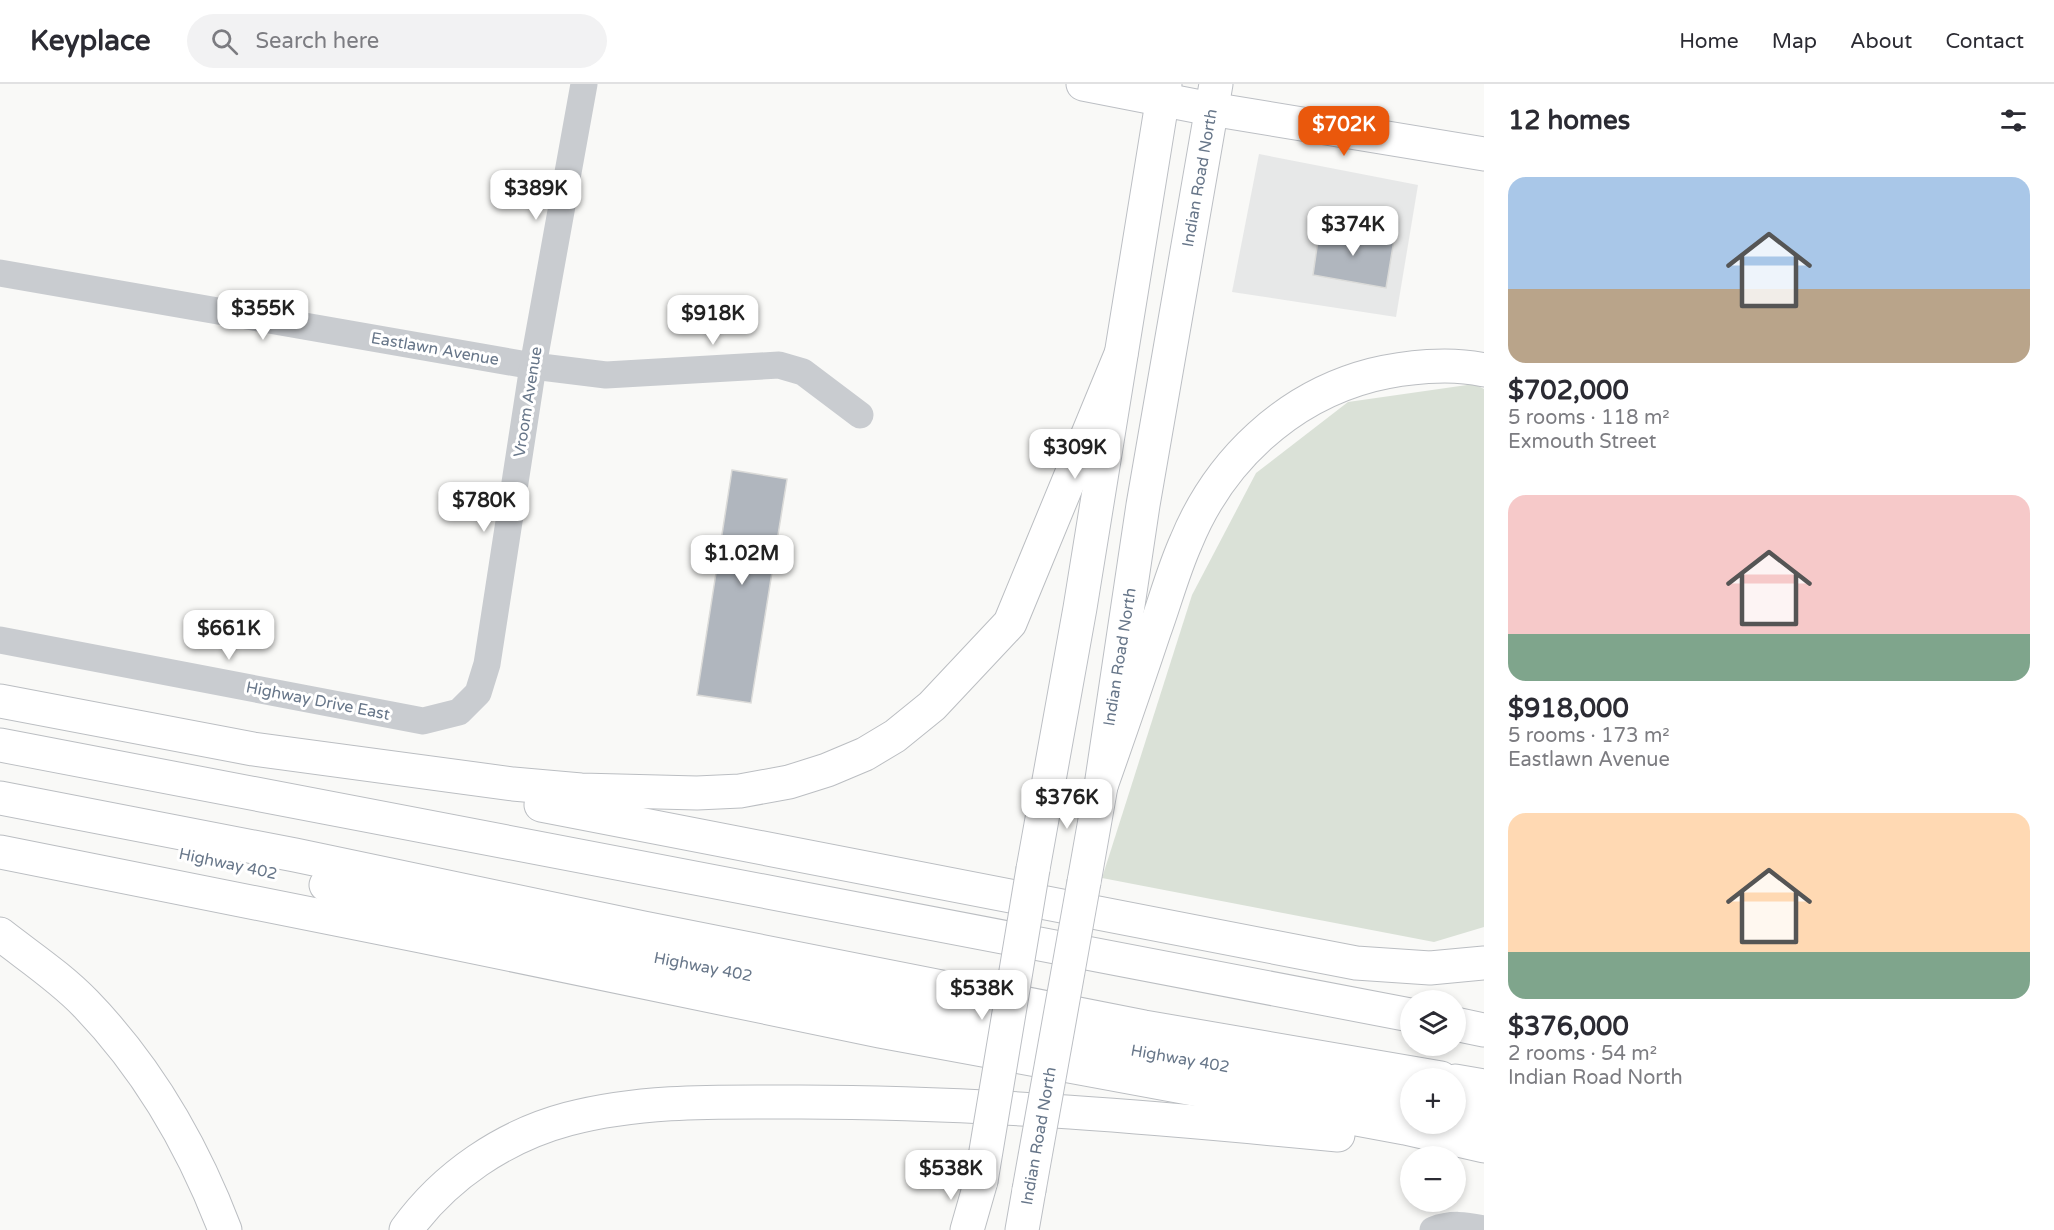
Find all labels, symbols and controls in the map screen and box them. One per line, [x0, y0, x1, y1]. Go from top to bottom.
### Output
search box [187, 14, 607, 68]
text: Keyplace [30, 24, 151, 58]
icon: search [208, 25, 241, 58]
text: Search here [256, 28, 379, 54]
text: Home [1679, 29, 1739, 54]
text: Map [1772, 29, 1817, 54]
text: About [1850, 29, 1912, 54]
text: Contact [1945, 29, 2024, 54]
icon: filters [1997, 104, 2030, 137]
text: 12 homes [1508, 105, 1630, 136]
pin: $702K [1302, 106, 1386, 157]
street label: Indian Road North [1178, 107, 1222, 249]
text: $702K [1312, 113, 1376, 137]
pin: $389K [494, 170, 578, 221]
text: $389K [504, 177, 568, 201]
pin: $374K [1311, 206, 1395, 257]
text: $374K [1321, 213, 1385, 237]
icon: home [1715, 216, 1823, 324]
pin: $355K [221, 290, 305, 341]
pin: $918K [671, 295, 755, 346]
text: $355K [231, 297, 295, 321]
text: $918K [681, 302, 745, 326]
street label: Eastlawn Avenue [369, 328, 501, 370]
street label: Vroom Avenue [509, 345, 547, 459]
text: $702,000 [1508, 375, 1629, 406]
text: 5 rooms · 118 m² [1508, 406, 1670, 430]
pin: $309K [1033, 429, 1117, 480]
text: Exmouth Street [1508, 430, 1656, 454]
text: $309K [1043, 436, 1107, 460]
pin: $780K [442, 482, 526, 533]
text: $780K [452, 489, 516, 513]
icon: home [1715, 534, 1823, 642]
pin: $1.02M [693, 535, 791, 586]
text: $1.02M [705, 542, 779, 566]
street label: Indian Road North [1099, 586, 1141, 728]
pin: $661K [187, 610, 271, 661]
text: $661K [197, 617, 261, 641]
street label: Highway Drive East [244, 677, 392, 725]
text: $918,000 [1508, 693, 1629, 724]
text: 5 rooms · 173 m² [1508, 724, 1670, 748]
text: Eastlawn Avenue [1508, 748, 1670, 772]
pin: $376K [1025, 779, 1109, 830]
text: $376K [1035, 786, 1099, 810]
street label: Highway 402 [177, 844, 279, 884]
icon: home [1715, 852, 1823, 960]
street label: Highway 402 [652, 948, 754, 986]
pin: $538K [940, 970, 1024, 1021]
text: $538K [950, 977, 1014, 1001]
map controls [1400, 990, 1466, 1212]
button: layers [1400, 990, 1466, 1056]
text: $376,000 [1508, 1011, 1629, 1042]
street label: Highway 402 [1129, 1040, 1231, 1078]
text: 2 rooms · 54 m² [1508, 1042, 1657, 1066]
street label: Indian Road North [1017, 1065, 1061, 1207]
text: Indian Road North [1508, 1066, 1683, 1090]
button: + [1400, 1068, 1466, 1134]
button: − [1400, 1146, 1466, 1212]
pin: $538K [909, 1150, 993, 1201]
text: $538K [919, 1157, 983, 1181]

